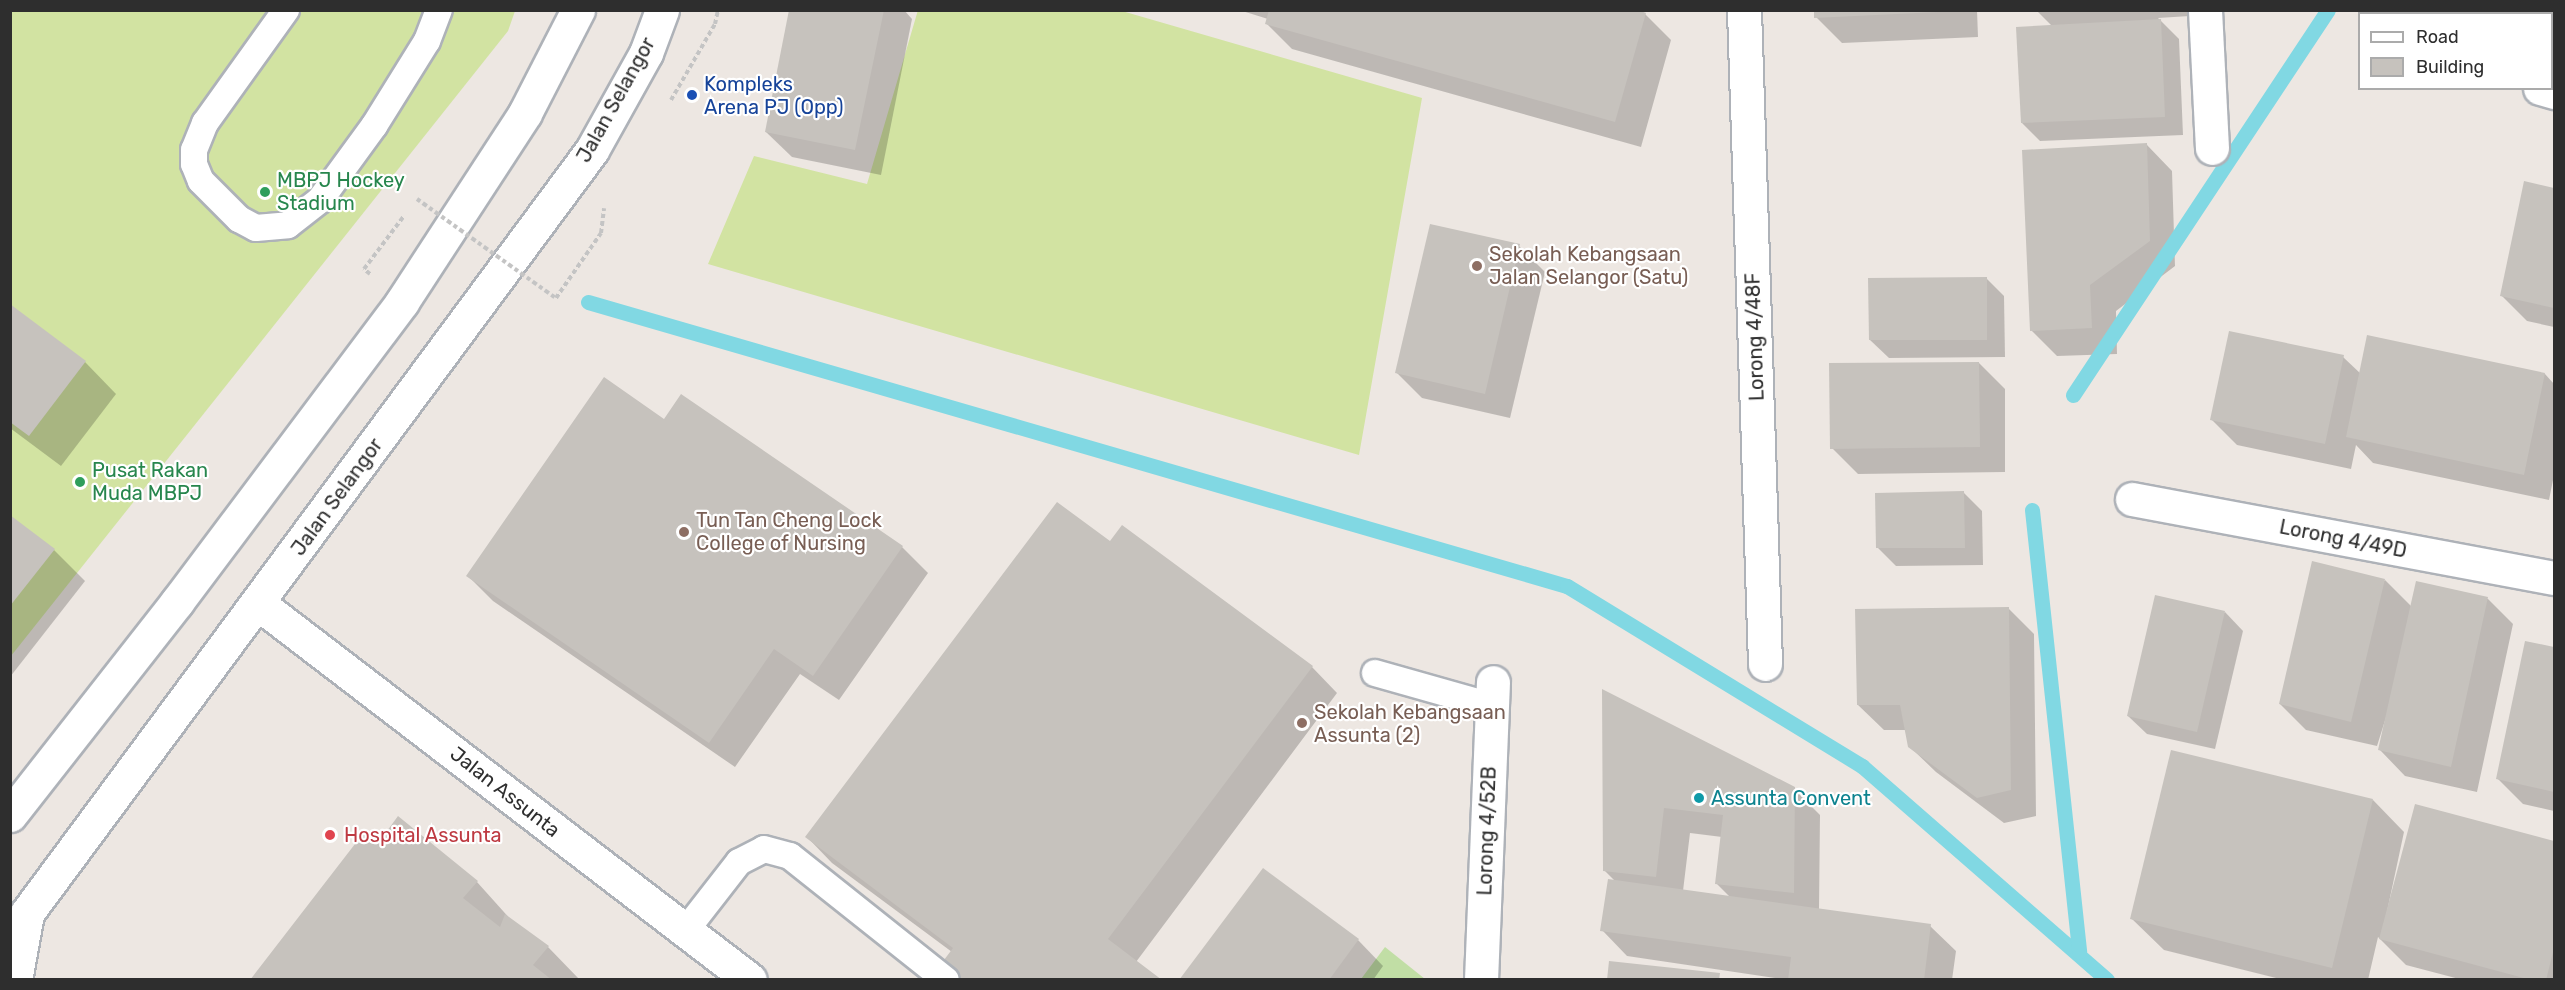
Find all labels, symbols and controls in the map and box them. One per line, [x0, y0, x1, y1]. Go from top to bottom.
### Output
legend [2358, 12, 2553, 90]
text: Road [2416, 26, 2459, 48]
street label: Jalan Selangor [572, 33, 660, 167]
text: Building [2416, 56, 2484, 78]
place label: Kompleks Arena PJ (Opp) [704, 72, 844, 119]
marker: Kompleks Arena PJ (Opp) [685, 88, 699, 102]
place label: MBPJ Hockey Stadium [277, 168, 405, 215]
marker: MBPJ Hockey Stadium [258, 185, 272, 199]
place label: Sekolah Kebangsaan Jalan Selangor (Satu) [1489, 243, 1689, 290]
marker: Sekolah Kebangsaan Jalan Selangor (Satu) [1470, 259, 1484, 273]
street label: Lorong 4/48F [1741, 273, 1769, 401]
street label: Jalan Selangor [286, 434, 388, 560]
place label: Pusat Rakan Muda MBPJ [92, 458, 208, 505]
marker: Pusat Rakan Muda MBPJ [73, 475, 87, 489]
place label: Tun Tan Cheng Lock College of Nursing [696, 508, 882, 555]
street label: Lorong 4/49D [2277, 515, 2409, 563]
marker: Tun Tan Cheng Lock College of Nursing [677, 525, 691, 539]
place label: Sekolah Kebangsaan Assunta (2) [1314, 700, 1506, 747]
marker: Sekolah Kebangsaan Assunta (2) [1295, 716, 1309, 730]
street label: Jalan Assunta [445, 742, 565, 842]
street label: Lorong 4/52B [1473, 766, 1501, 896]
place label: Assunta Convent [1711, 786, 1871, 810]
marker: Assunta Convent [1692, 791, 1706, 805]
place label: Hospital Assunta [344, 823, 502, 847]
marker: Hospital Assunta [321, 826, 339, 844]

